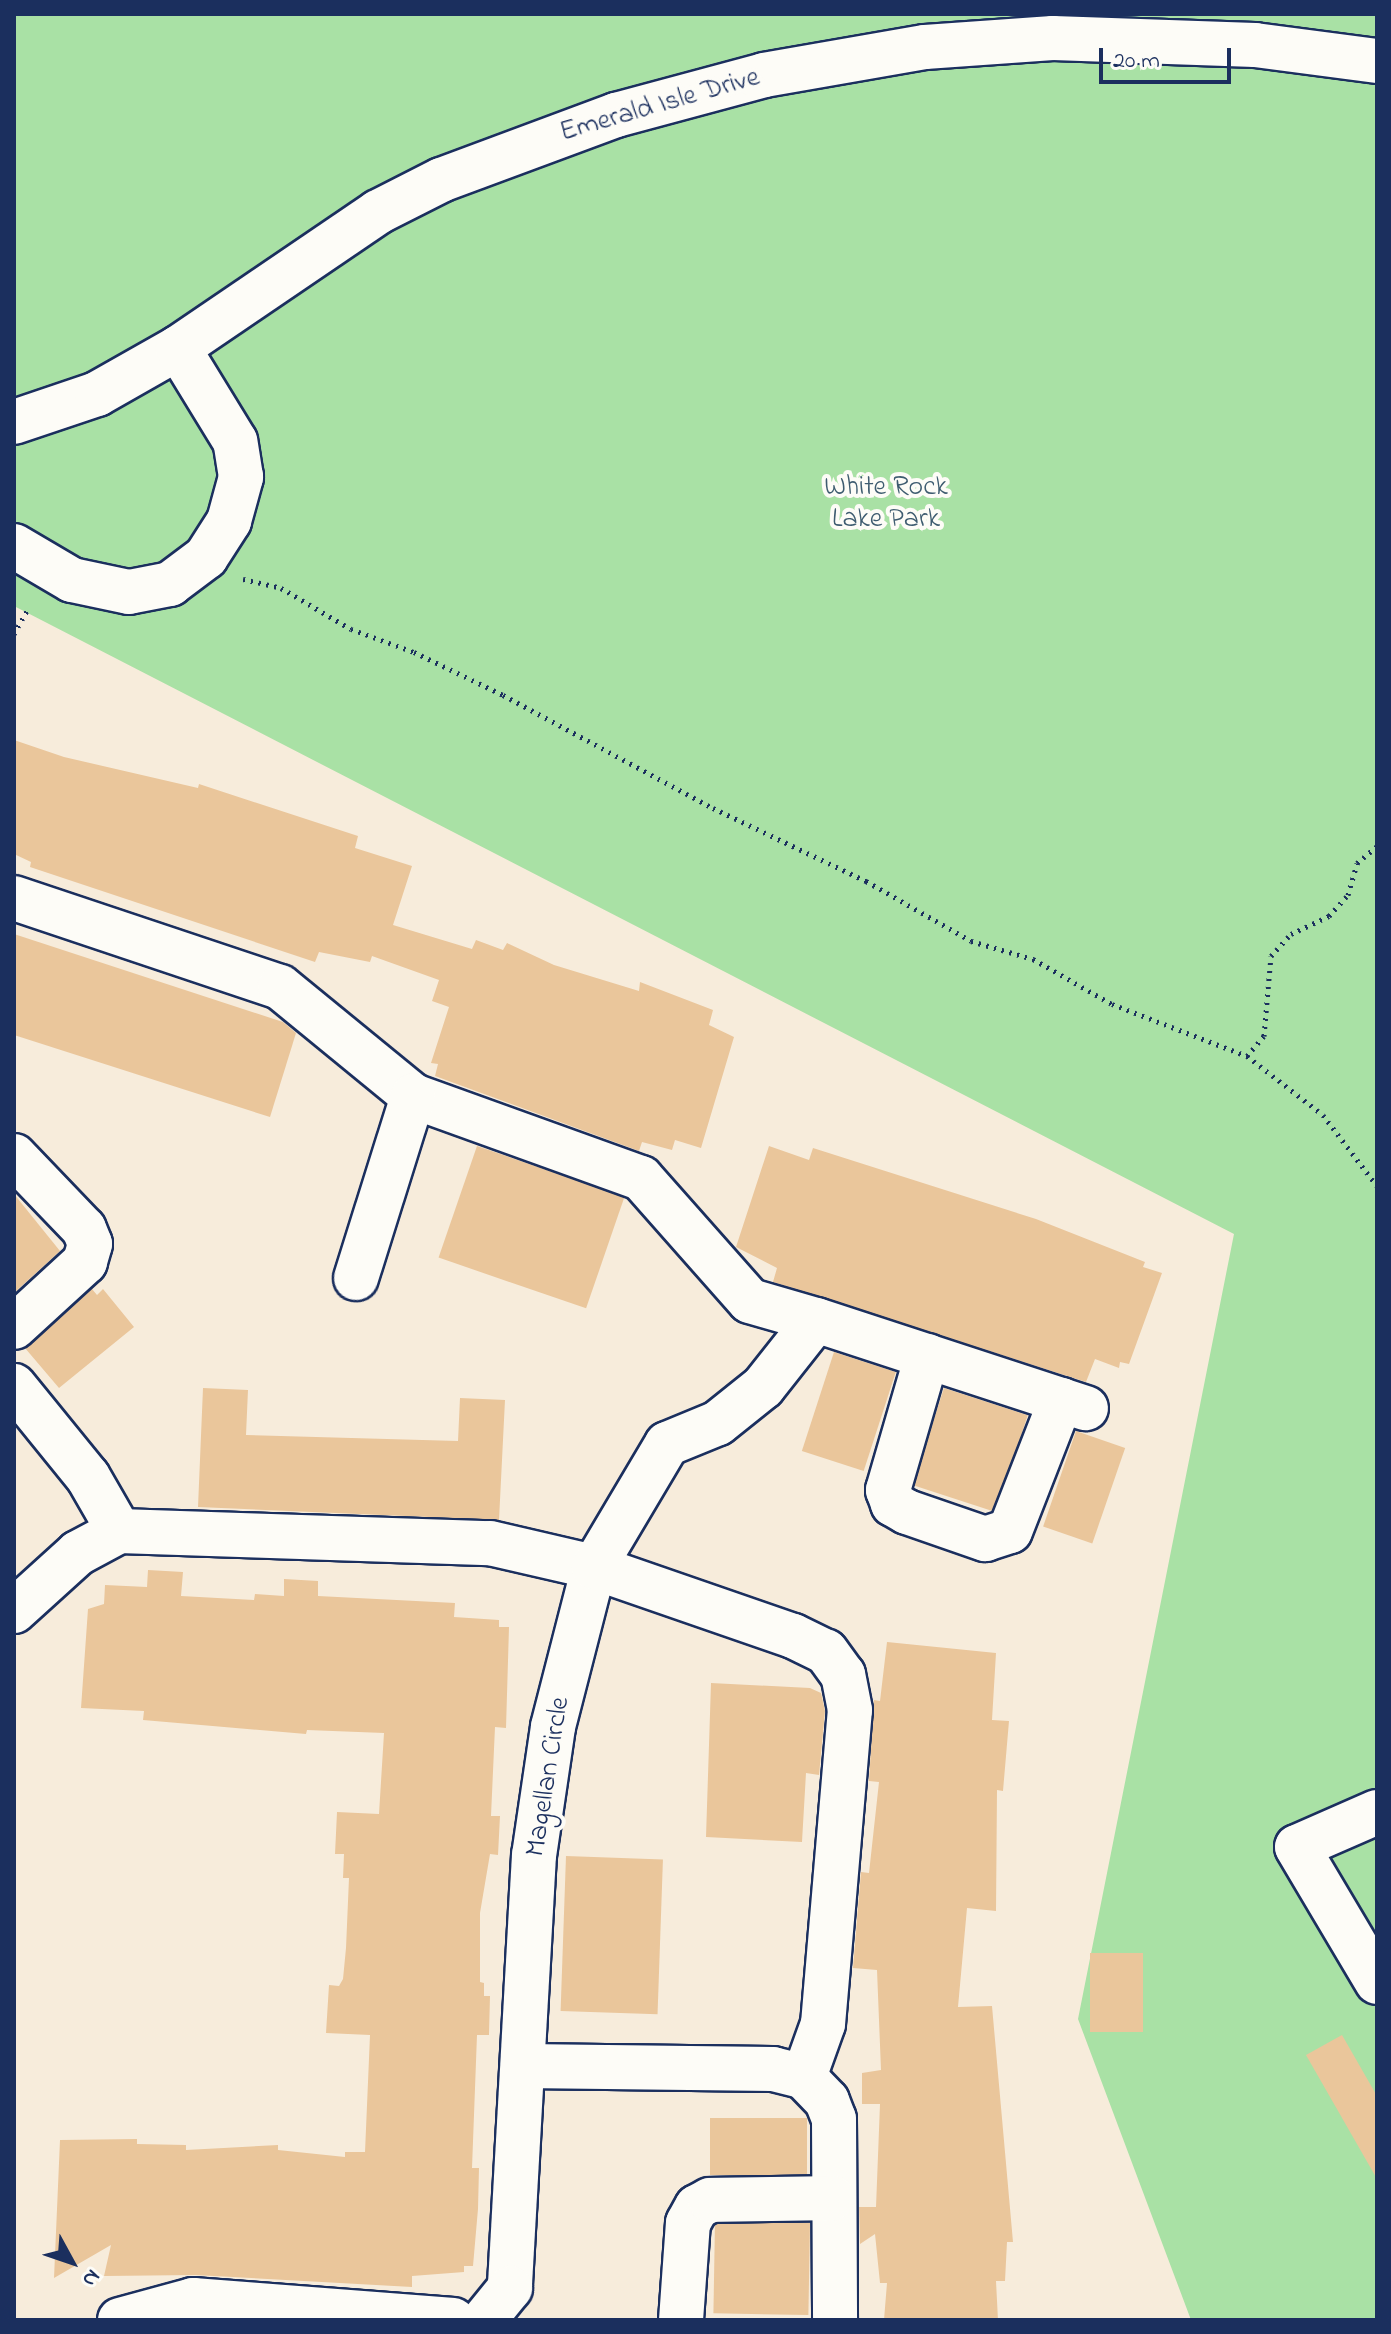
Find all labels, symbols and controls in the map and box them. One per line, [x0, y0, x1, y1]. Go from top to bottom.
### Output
scale bar [1103, 32, 1235, 82]
text: 20 m [1113, 44, 1160, 79]
street label: Emerald Isle Drive [556, 61, 764, 151]
park label: White Rock Lake Park [824, 471, 948, 537]
street label: Magellan Circle [520, 1695, 578, 1859]
north arrow [32, 2222, 112, 2302]
text: N [73, 2261, 107, 2293]

